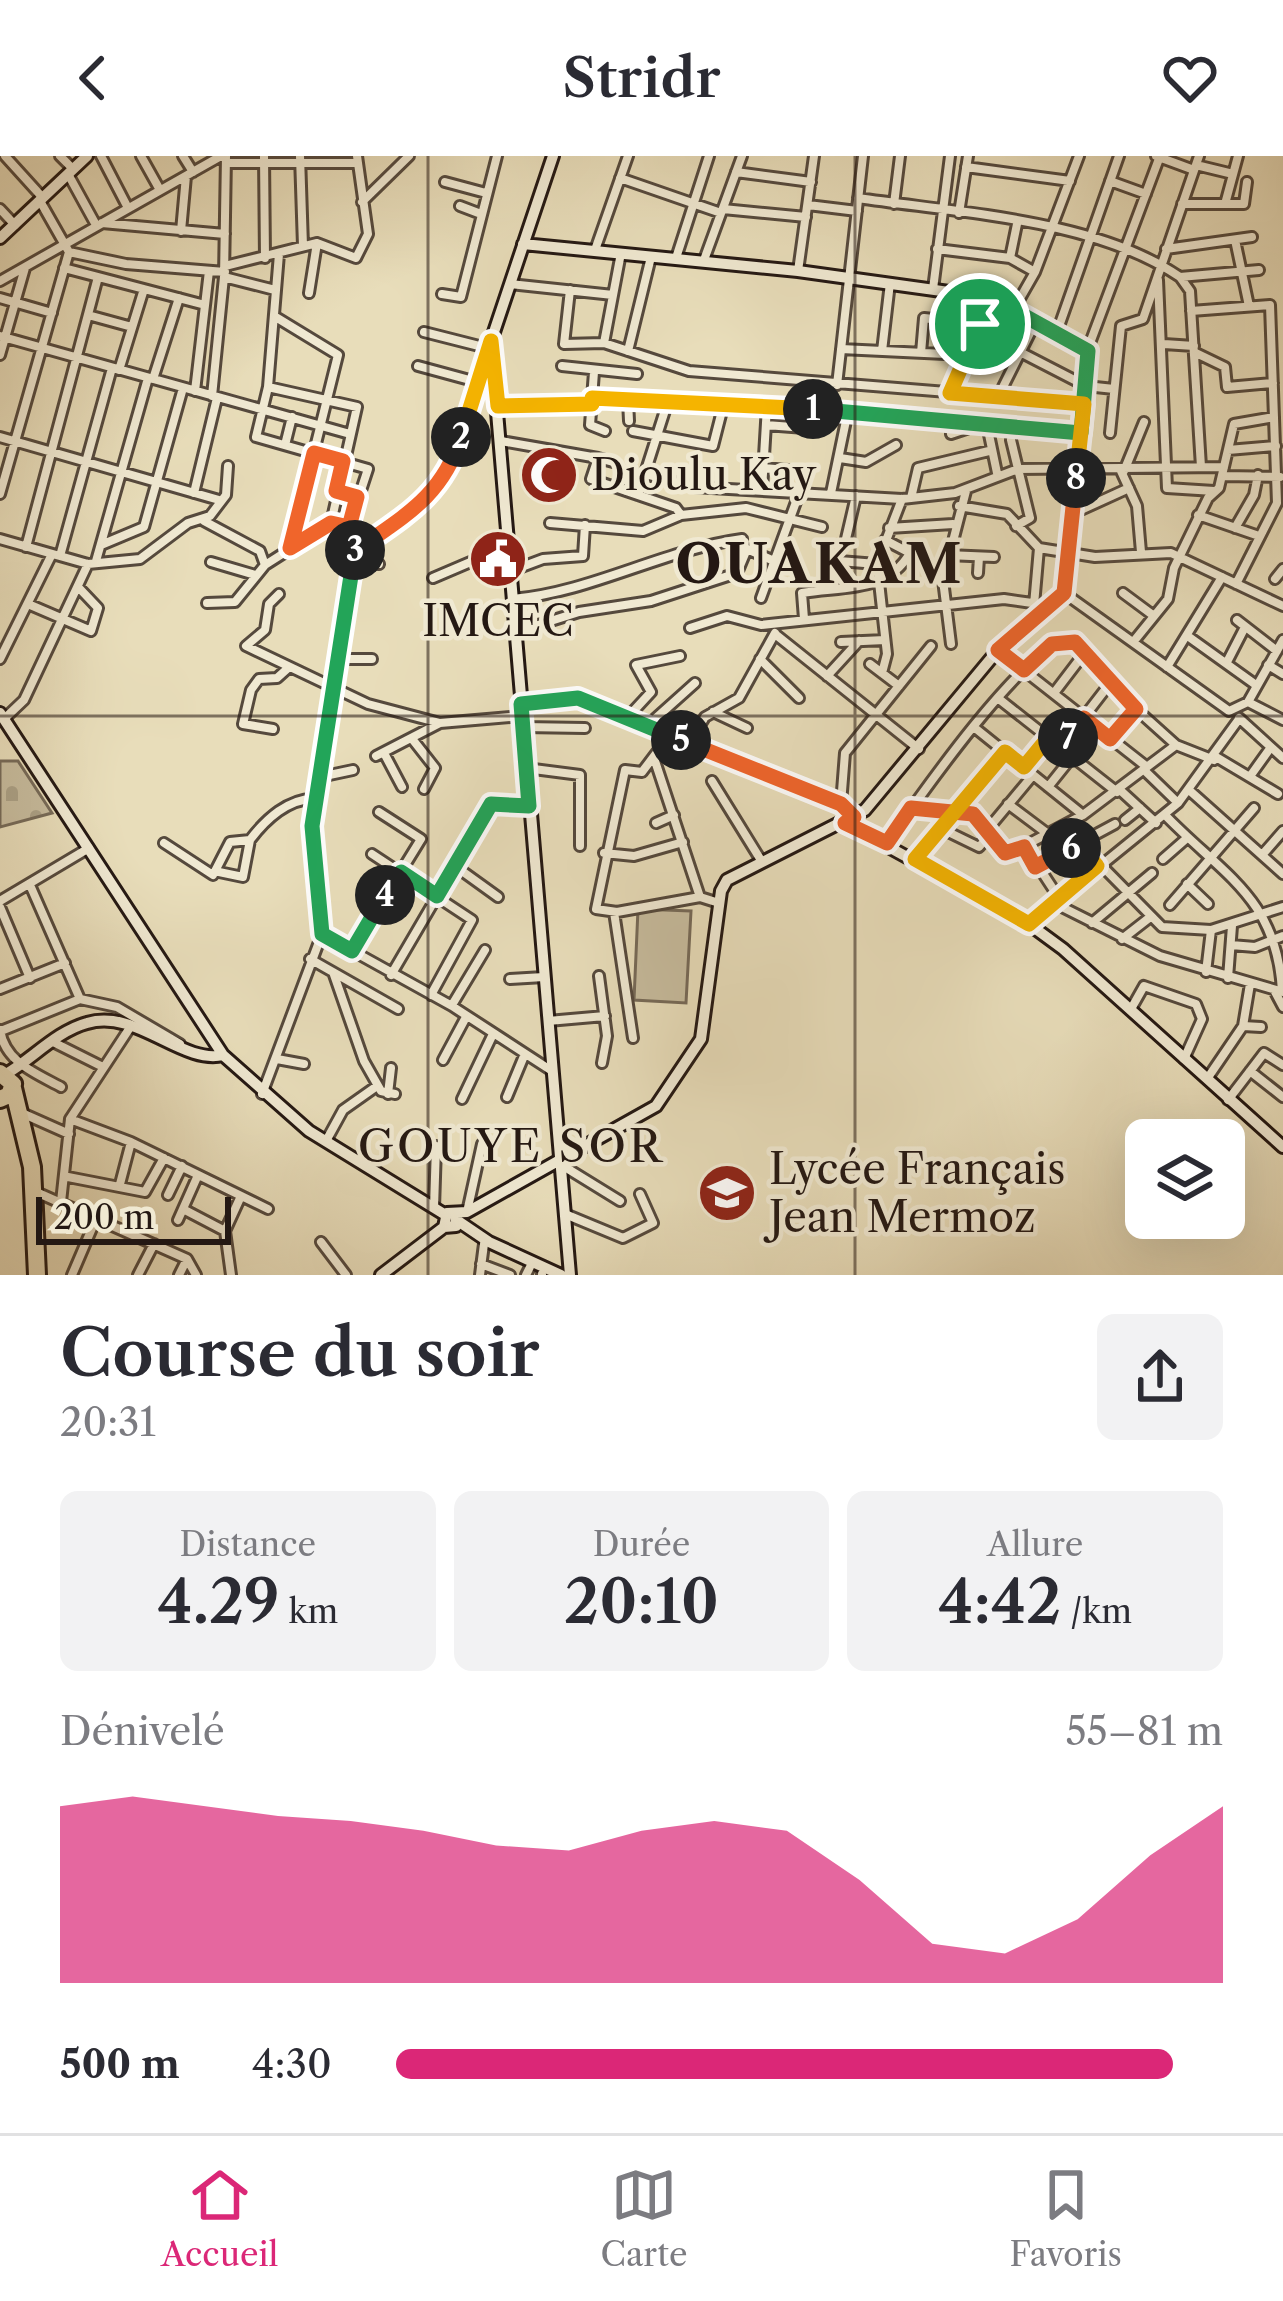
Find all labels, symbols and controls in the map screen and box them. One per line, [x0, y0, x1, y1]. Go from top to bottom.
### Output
icon: back [60, 45, 126, 111]
text: Stridr [562, 45, 721, 111]
icon: heart [1157, 45, 1223, 111]
pin [929, 273, 1031, 375]
icon: arrive [947, 291, 1013, 357]
pin: 1 [783, 379, 843, 439]
text: 1 [806, 388, 820, 429]
pin: 2 [431, 407, 491, 467]
text: 2 [451, 416, 471, 457]
mosque icon: Dioulu Kay [518, 444, 580, 506]
pin: 8 [1046, 448, 1106, 508]
place label: Dioulu Kay [591, 449, 817, 501]
text: 8 [1066, 457, 1086, 498]
pin: 3 [325, 520, 385, 580]
public building icon: IMCEC [467, 528, 529, 590]
text: 3 [346, 529, 364, 570]
district label: OUAKAM [675, 531, 965, 597]
place label: IMCEC [422, 595, 574, 647]
pin: 7 [1038, 708, 1098, 768]
pin: 5 [651, 710, 711, 770]
text: 7 [1059, 717, 1077, 758]
text: 5 [672, 719, 690, 760]
pin: 6 [1041, 818, 1101, 878]
text: 6 [1061, 827, 1081, 868]
pin: 4 [355, 865, 415, 925]
text: 4 [375, 874, 395, 915]
district label: GOUYE SOR [358, 1118, 664, 1174]
map controls [1125, 1119, 1245, 1239]
button: layers [1125, 1119, 1245, 1239]
place label: Lycée Français Jean Mermoz [763, 1143, 1066, 1243]
school or university icon: Lycée Français Jean Mermoz [696, 1162, 758, 1224]
scale bar [36, 1191, 231, 1244]
text: 200 m [54, 1197, 154, 1238]
text: Course du soir [60, 1312, 540, 1393]
button: share [1097, 1314, 1223, 1440]
text: 20:31 [60, 1398, 156, 1446]
text: Distance [180, 1524, 316, 1565]
text: Durée [593, 1524, 690, 1565]
text: Allure [987, 1524, 1083, 1565]
text: 4.29 [157, 1565, 280, 1639]
text: 20:10 [564, 1565, 719, 1639]
text: 4:42 [938, 1565, 1061, 1639]
text: km [280, 1591, 338, 1632]
text: /km [1061, 1591, 1132, 1632]
text: Dénivelé [60, 1707, 225, 1755]
text: 55–81 m [1065, 1707, 1223, 1755]
text: 500 m [60, 2040, 180, 2088]
text: 4:30 [252, 2040, 332, 2088]
tab: Accueil [161, 2162, 278, 2275]
tab: Carte [601, 2162, 687, 2275]
tab: Favoris [1010, 2162, 1122, 2275]

